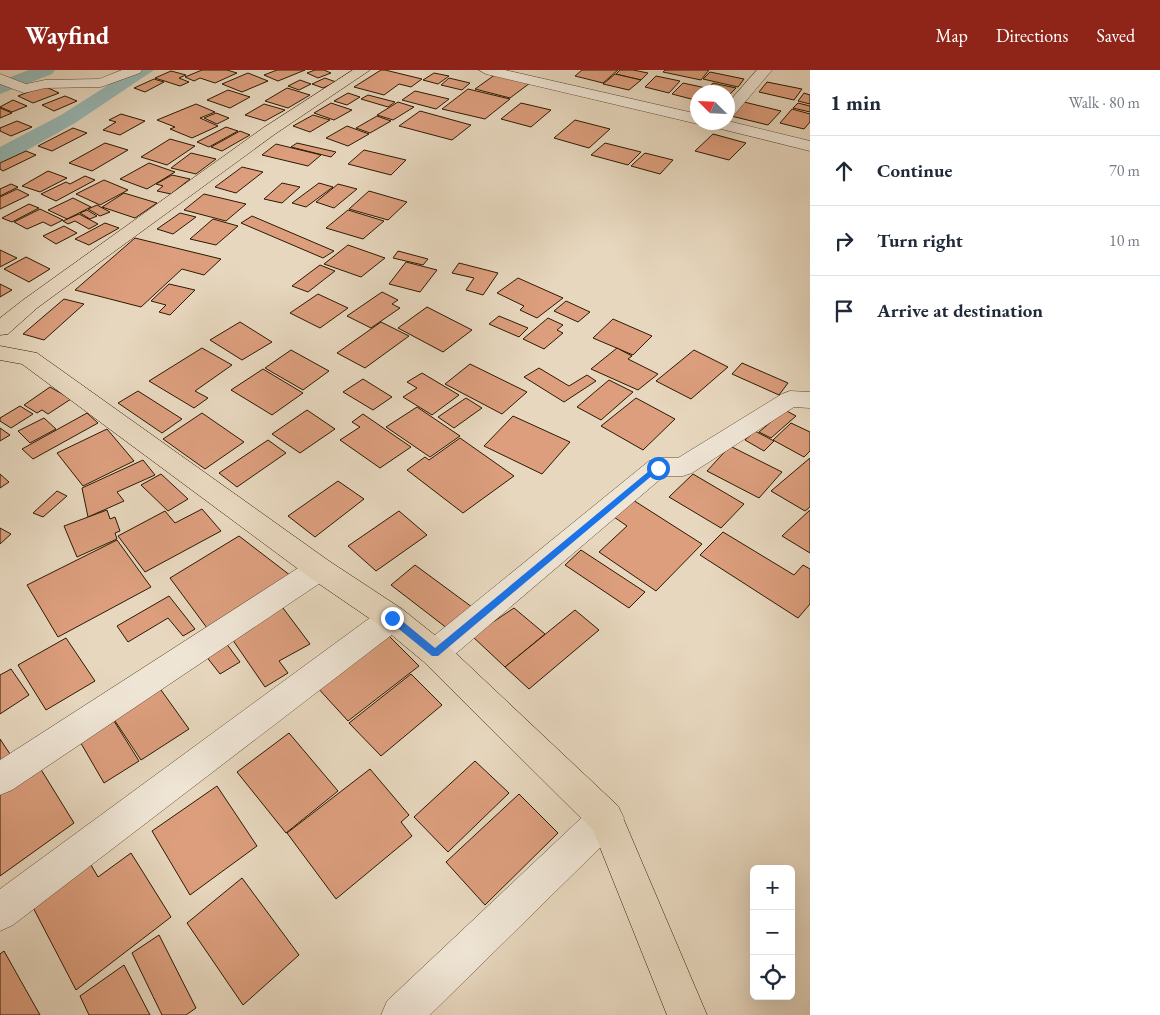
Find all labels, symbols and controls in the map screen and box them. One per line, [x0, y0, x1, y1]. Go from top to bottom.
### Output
text: Wayfind [25, 20, 109, 51]
text: Map [936, 24, 968, 47]
text: Directions [996, 24, 1068, 47]
text: Saved [1096, 24, 1135, 47]
north arrow [690, 85, 735, 130]
text: 1 min [830, 89, 881, 116]
text: Walk · 80 m [1069, 92, 1140, 113]
icon: ahead [830, 157, 858, 185]
text: Continue [877, 158, 952, 183]
text: 70 m [1109, 160, 1140, 181]
icon: right [830, 227, 858, 255]
text: Turn right [877, 228, 963, 253]
text: 10 m [1109, 230, 1140, 251]
icon: arrive [830, 297, 858, 325]
text: Arrive at destination [877, 298, 1043, 323]
route start [647, 457, 670, 480]
route end [381, 607, 404, 630]
map controls [750, 865, 795, 1000]
button: + [750, 865, 795, 910]
button: − [750, 910, 795, 955]
button: locate [750, 955, 795, 1000]

